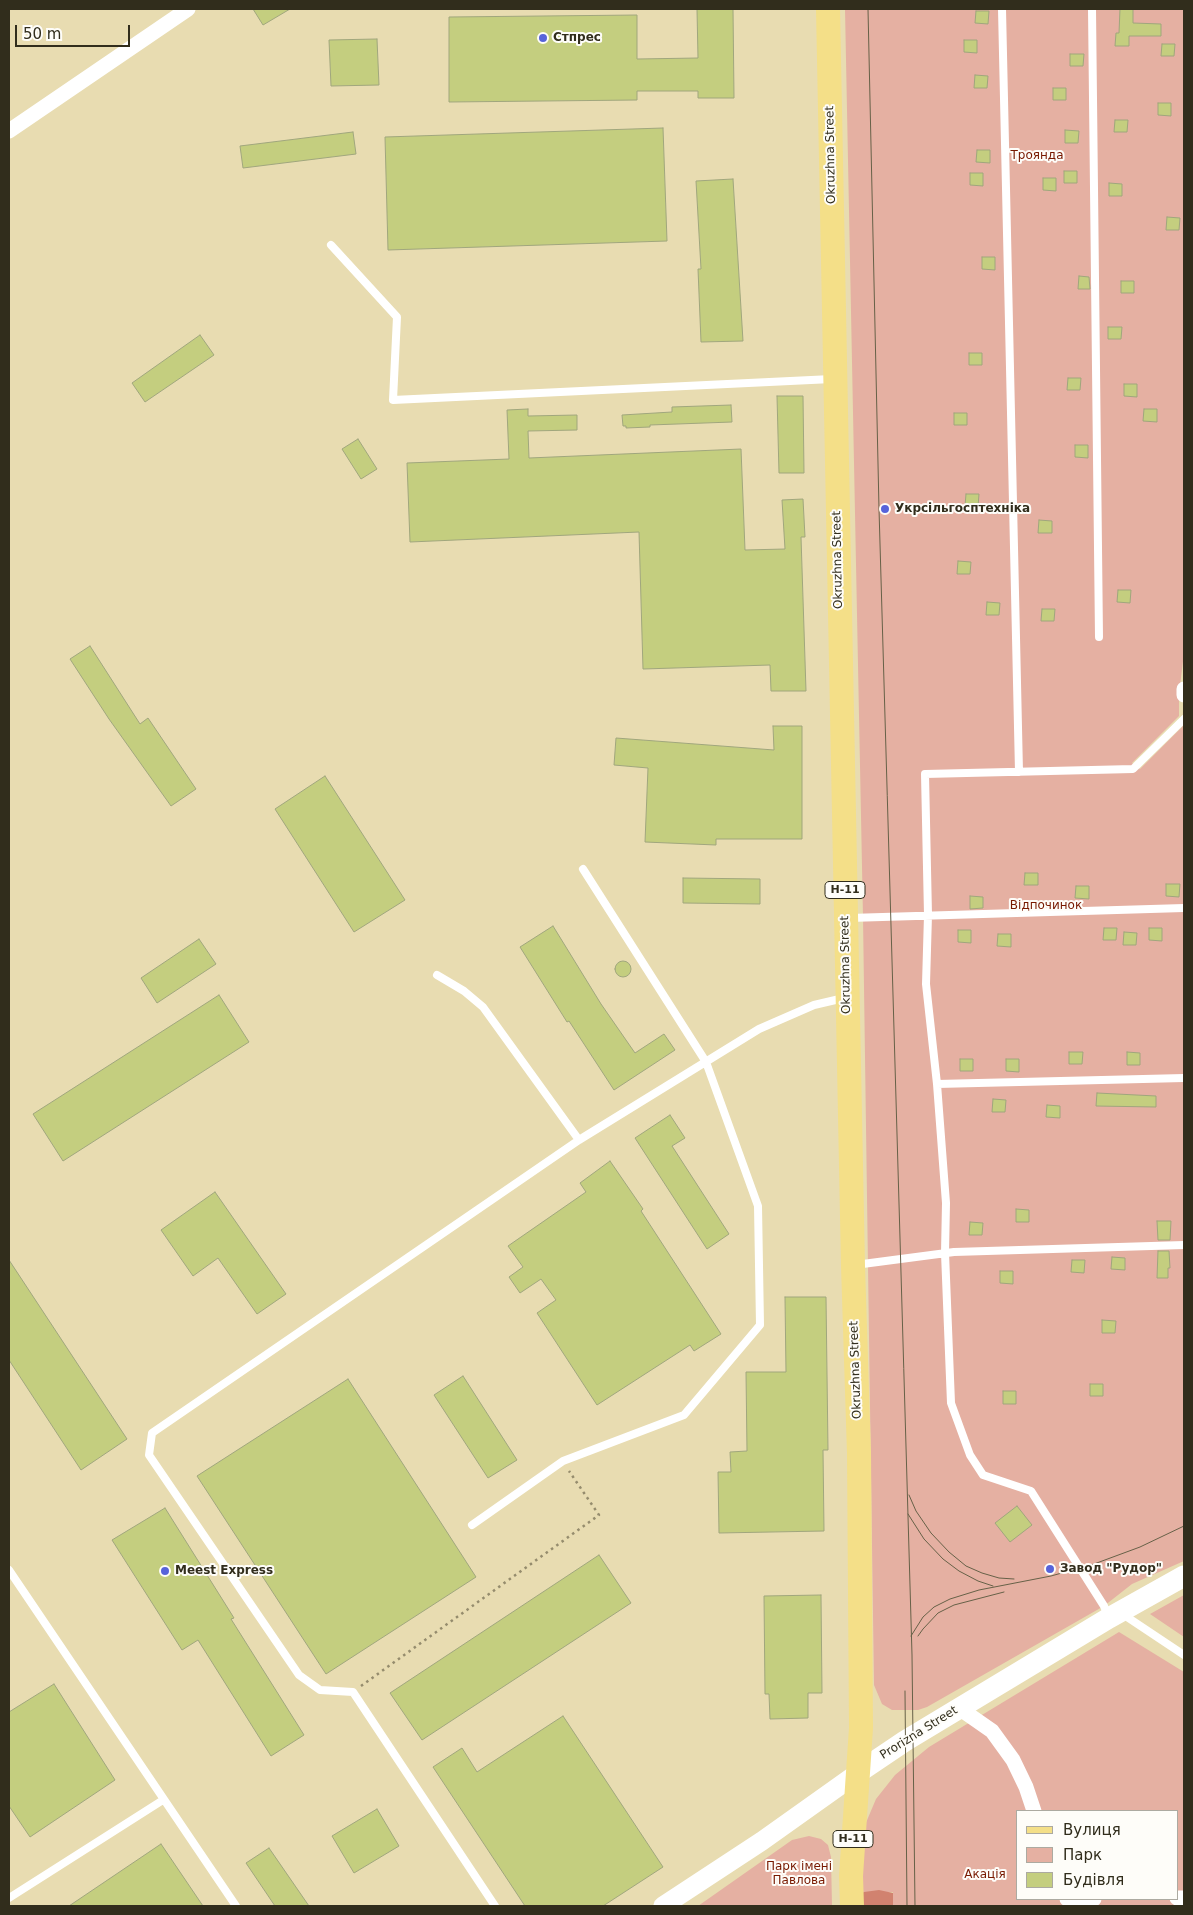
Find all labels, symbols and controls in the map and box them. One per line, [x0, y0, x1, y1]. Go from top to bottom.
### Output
scale bar [18, 15, 132, 47]
text: 50 m [23, 25, 61, 43]
place label: Стпрес [553, 31, 601, 45]
marker: Стпрес [537, 32, 549, 44]
street label: Okruzhna Street [823, 106, 839, 204]
park label: Троянда [1010, 149, 1064, 163]
place label: Укрсільгосптехніка [895, 502, 1030, 516]
marker: Укрсільгосптехніка [879, 503, 891, 515]
street label: Okruzhna Street [830, 511, 846, 609]
road number: Н-11 [825, 882, 865, 898]
park label: Відпочинок [1010, 899, 1082, 913]
street label: Okruzhna Street [838, 916, 854, 1014]
street label: Okruzhna Street [847, 1321, 865, 1419]
place label: Завод "Рудор" [1060, 1562, 1162, 1576]
marker: Завод "Рудор" [1044, 1563, 1056, 1575]
place label: Meest Express [175, 1564, 273, 1578]
marker: Meest Express [159, 1565, 171, 1577]
street label: Prorizna Street [878, 1703, 960, 1763]
legend [1016, 1810, 1178, 1900]
text: Вулиця [1063, 1821, 1121, 1839]
road number: Н-11 [833, 1830, 873, 1848]
text: Парк [1063, 1846, 1102, 1864]
park label: Парк імені Павлова [766, 1860, 832, 1888]
park label: Акація [964, 1868, 1006, 1882]
text: Будівля [1063, 1871, 1124, 1889]

